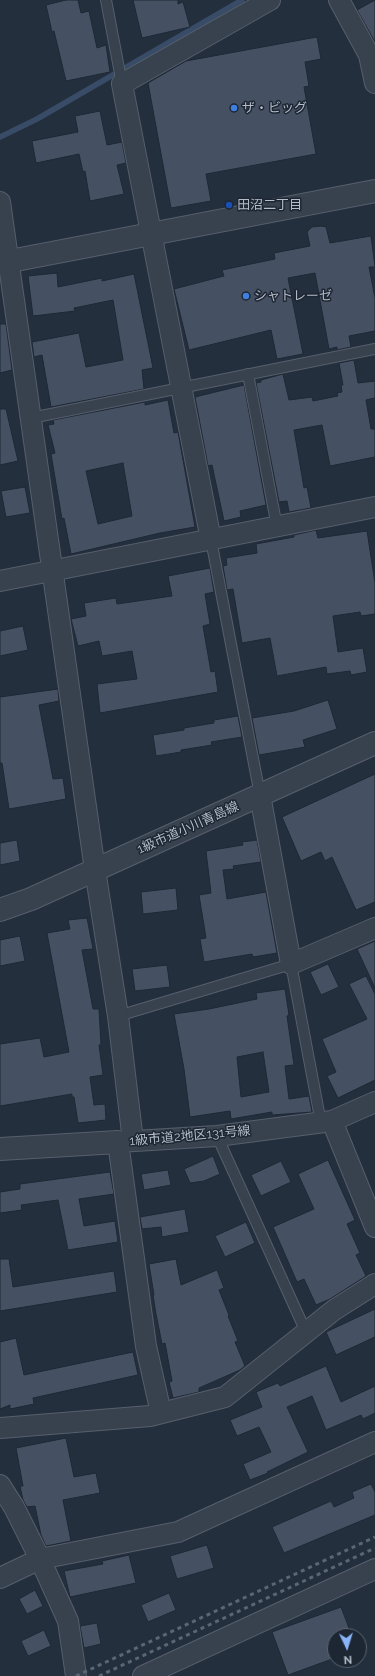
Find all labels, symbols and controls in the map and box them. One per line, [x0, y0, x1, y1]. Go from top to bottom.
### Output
place label: ザ・ビッグ [242, 100, 307, 116]
marker: ザ・ビッグ [229, 103, 239, 113]
place label: 田沼二丁目 [237, 197, 302, 213]
marker: 田沼二丁目 [224, 200, 234, 210]
place label: シャトレーゼ [254, 288, 332, 304]
marker: シャトレーゼ [241, 291, 251, 301]
street label: 1級市道小川青島線 [135, 799, 241, 857]
street label: 1級市道2地区131号線 [129, 1123, 251, 1149]
north arrow [327, 1628, 367, 1668]
text: N [343, 1653, 352, 1666]

